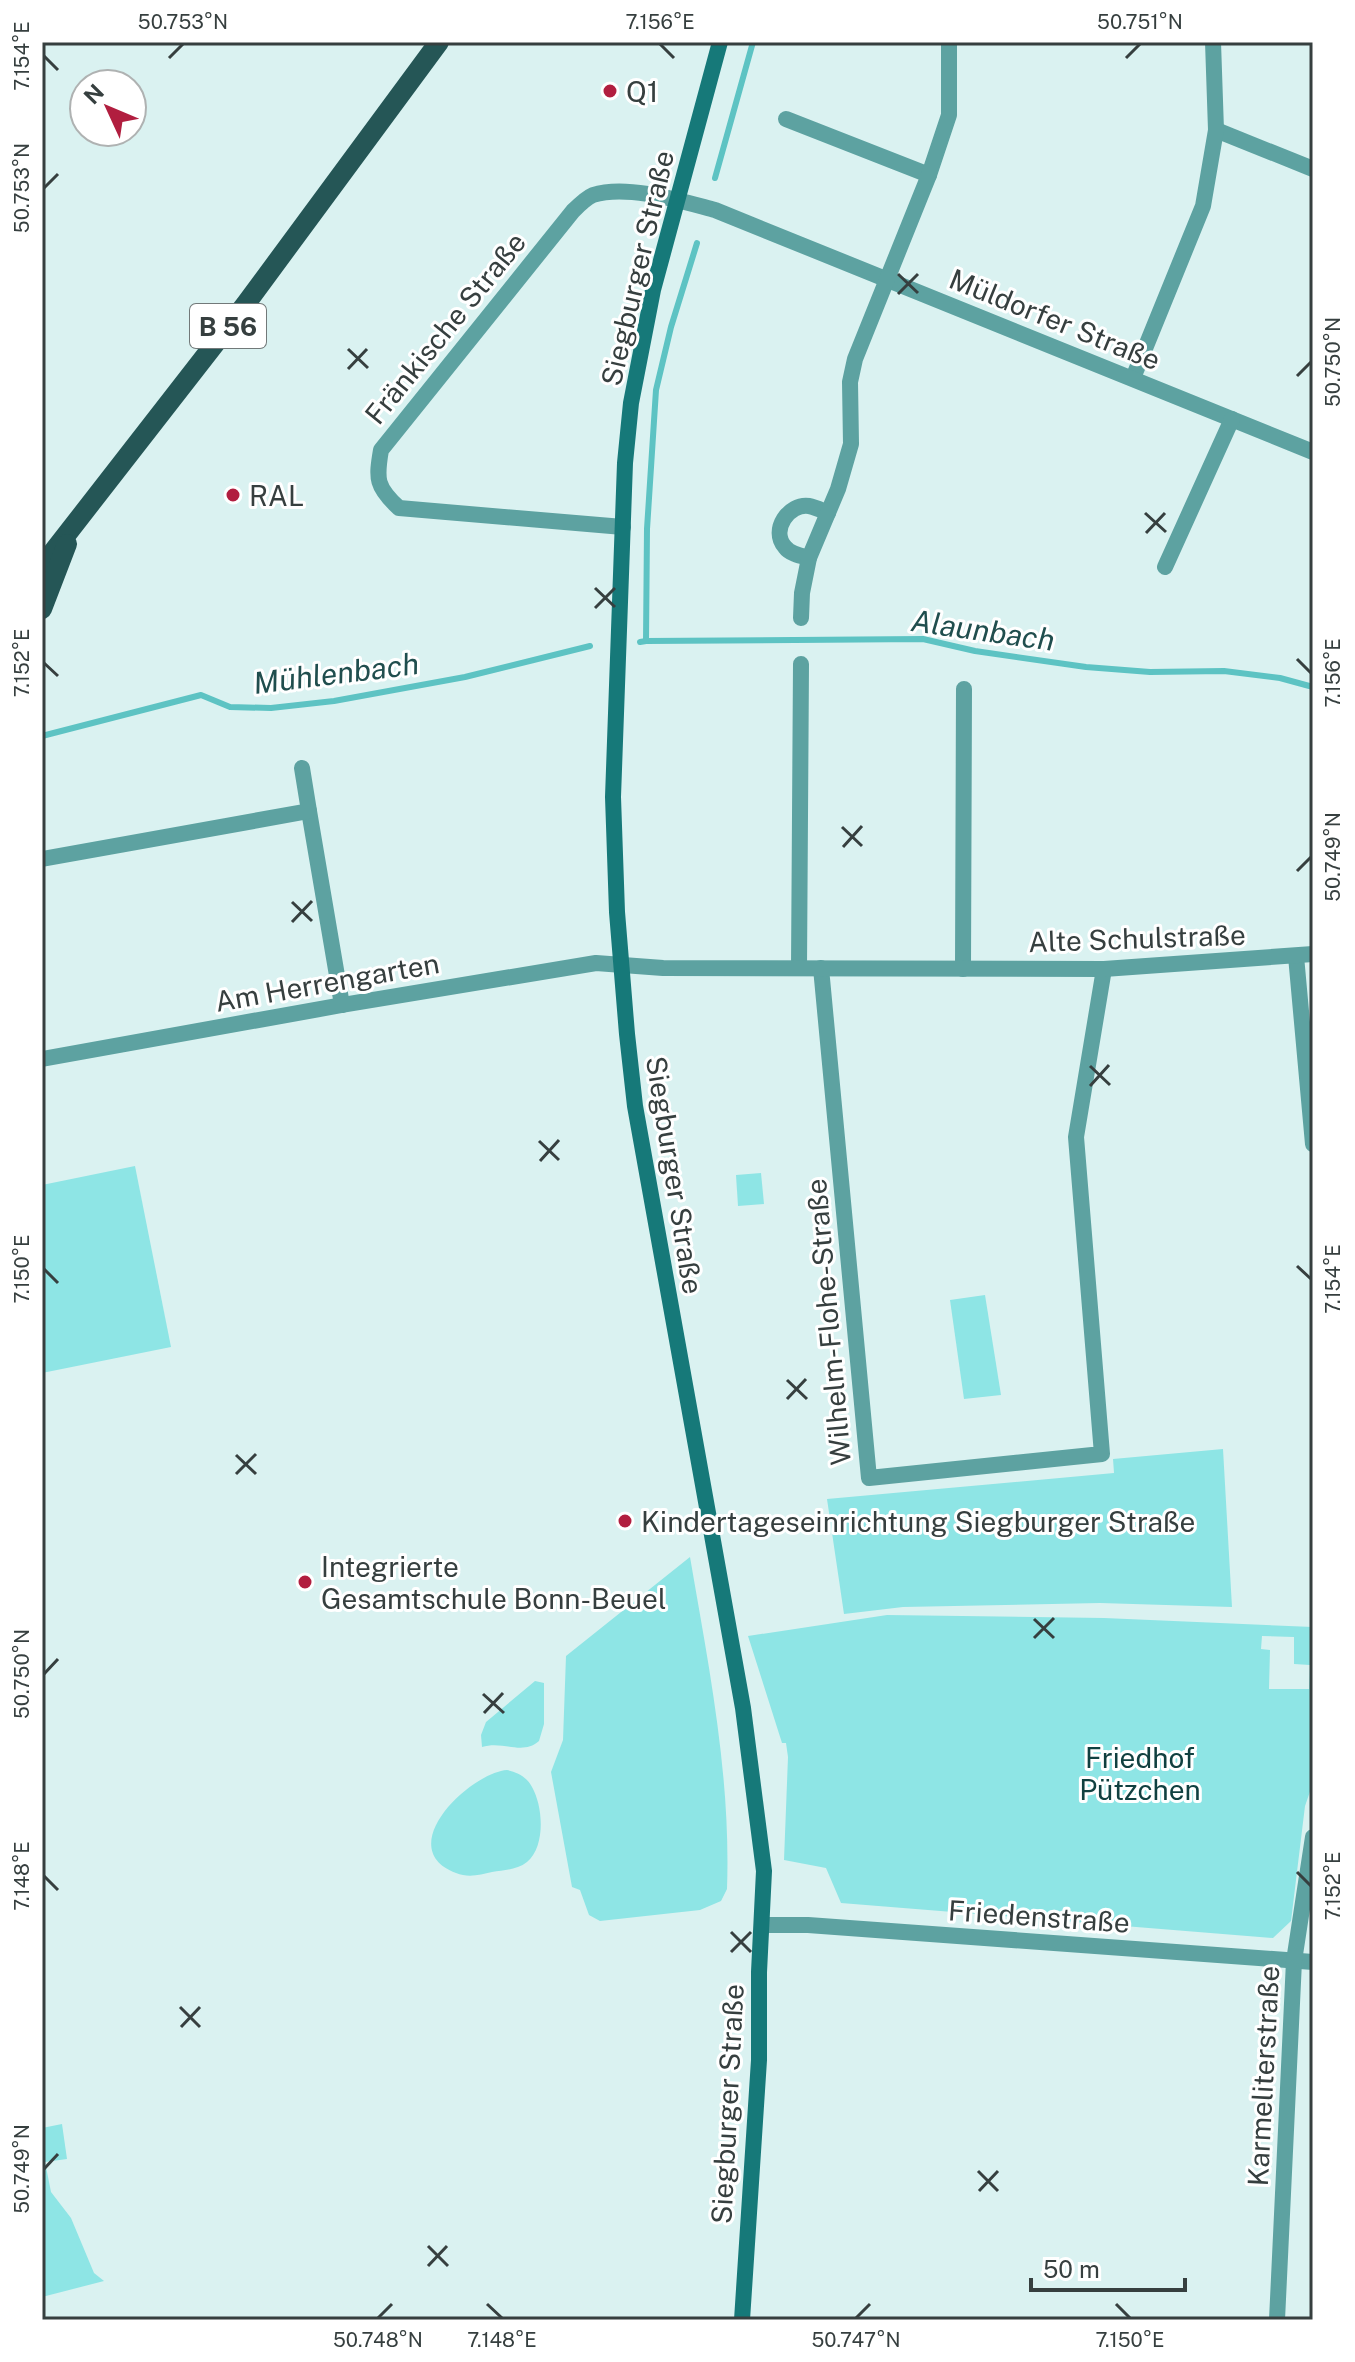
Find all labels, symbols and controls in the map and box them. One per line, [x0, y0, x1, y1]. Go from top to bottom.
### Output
text: 50.753°N [138, 10, 228, 34]
text: 7.156°E [625, 10, 695, 34]
text: 50.751°N [1097, 10, 1183, 34]
text: 7.154°E [10, 21, 34, 91]
north arrow [68, 68, 148, 148]
place label: Q1 [626, 75, 658, 108]
text: N [78, 79, 109, 109]
marker: Q1 [601, 82, 619, 100]
text: 50.753°N [10, 143, 34, 233]
street label: Siegburger Straße [594, 147, 680, 389]
street label: Fränkische Straße [358, 226, 532, 430]
street label: Müldorfer Straße [945, 262, 1165, 376]
road number: B 56 [190, 304, 266, 348]
text: 50.750°N [1321, 317, 1345, 407]
place label: RAL [249, 479, 304, 512]
marker: RAL [224, 486, 242, 504]
water label: Alaunbach [909, 602, 1057, 658]
text: 7.152°E [10, 629, 34, 697]
text: 7.156°E [1321, 638, 1345, 708]
water label: Mühlenbach [251, 645, 421, 701]
text: 50.749°N [1321, 812, 1345, 902]
street label: Alte Schulstraße [1028, 918, 1246, 958]
street label: Am Herrengarten [212, 946, 442, 1018]
street label: Siegburger Straße [640, 1054, 710, 1296]
street label: Wilhelm-Flohe-Straße [799, 1178, 857, 1466]
text: 7.150°E [10, 1235, 34, 1303]
text: 7.154°E [1321, 1244, 1345, 1314]
place label: Kindertageseinrichtung Siegburger Straße [641, 1505, 1195, 1538]
marker: Kindertageseinrichtung Siegburger Straße [616, 1512, 634, 1530]
place label: Integrierte Gesamtschule Bonn-Beuel [321, 1550, 666, 1615]
marker: Integrierte Gesamtschule Bonn-Beuel [296, 1573, 314, 1591]
text: 50.750°N [10, 1629, 34, 1719]
park label: Friedhof Pützchen [1079, 1741, 1201, 1806]
text: 7.148°E [10, 1841, 34, 1911]
text: 7.152°E [1321, 1852, 1345, 1920]
street label: Friedenstraße [947, 1893, 1131, 1939]
street label: Karmeliterstraße [1241, 1965, 1285, 2187]
street label: Siegburger Straße [704, 1983, 750, 2225]
text: 50.749°N [10, 2124, 34, 2214]
scale bar [1031, 2242, 1185, 2292]
text: 50 m [1043, 2255, 1100, 2283]
text: 50.748°N [333, 2328, 423, 2352]
text: 7.148°E [467, 2328, 537, 2352]
text: 50.747°N [812, 2328, 900, 2352]
text: 7.150°E [1096, 2328, 1164, 2352]

